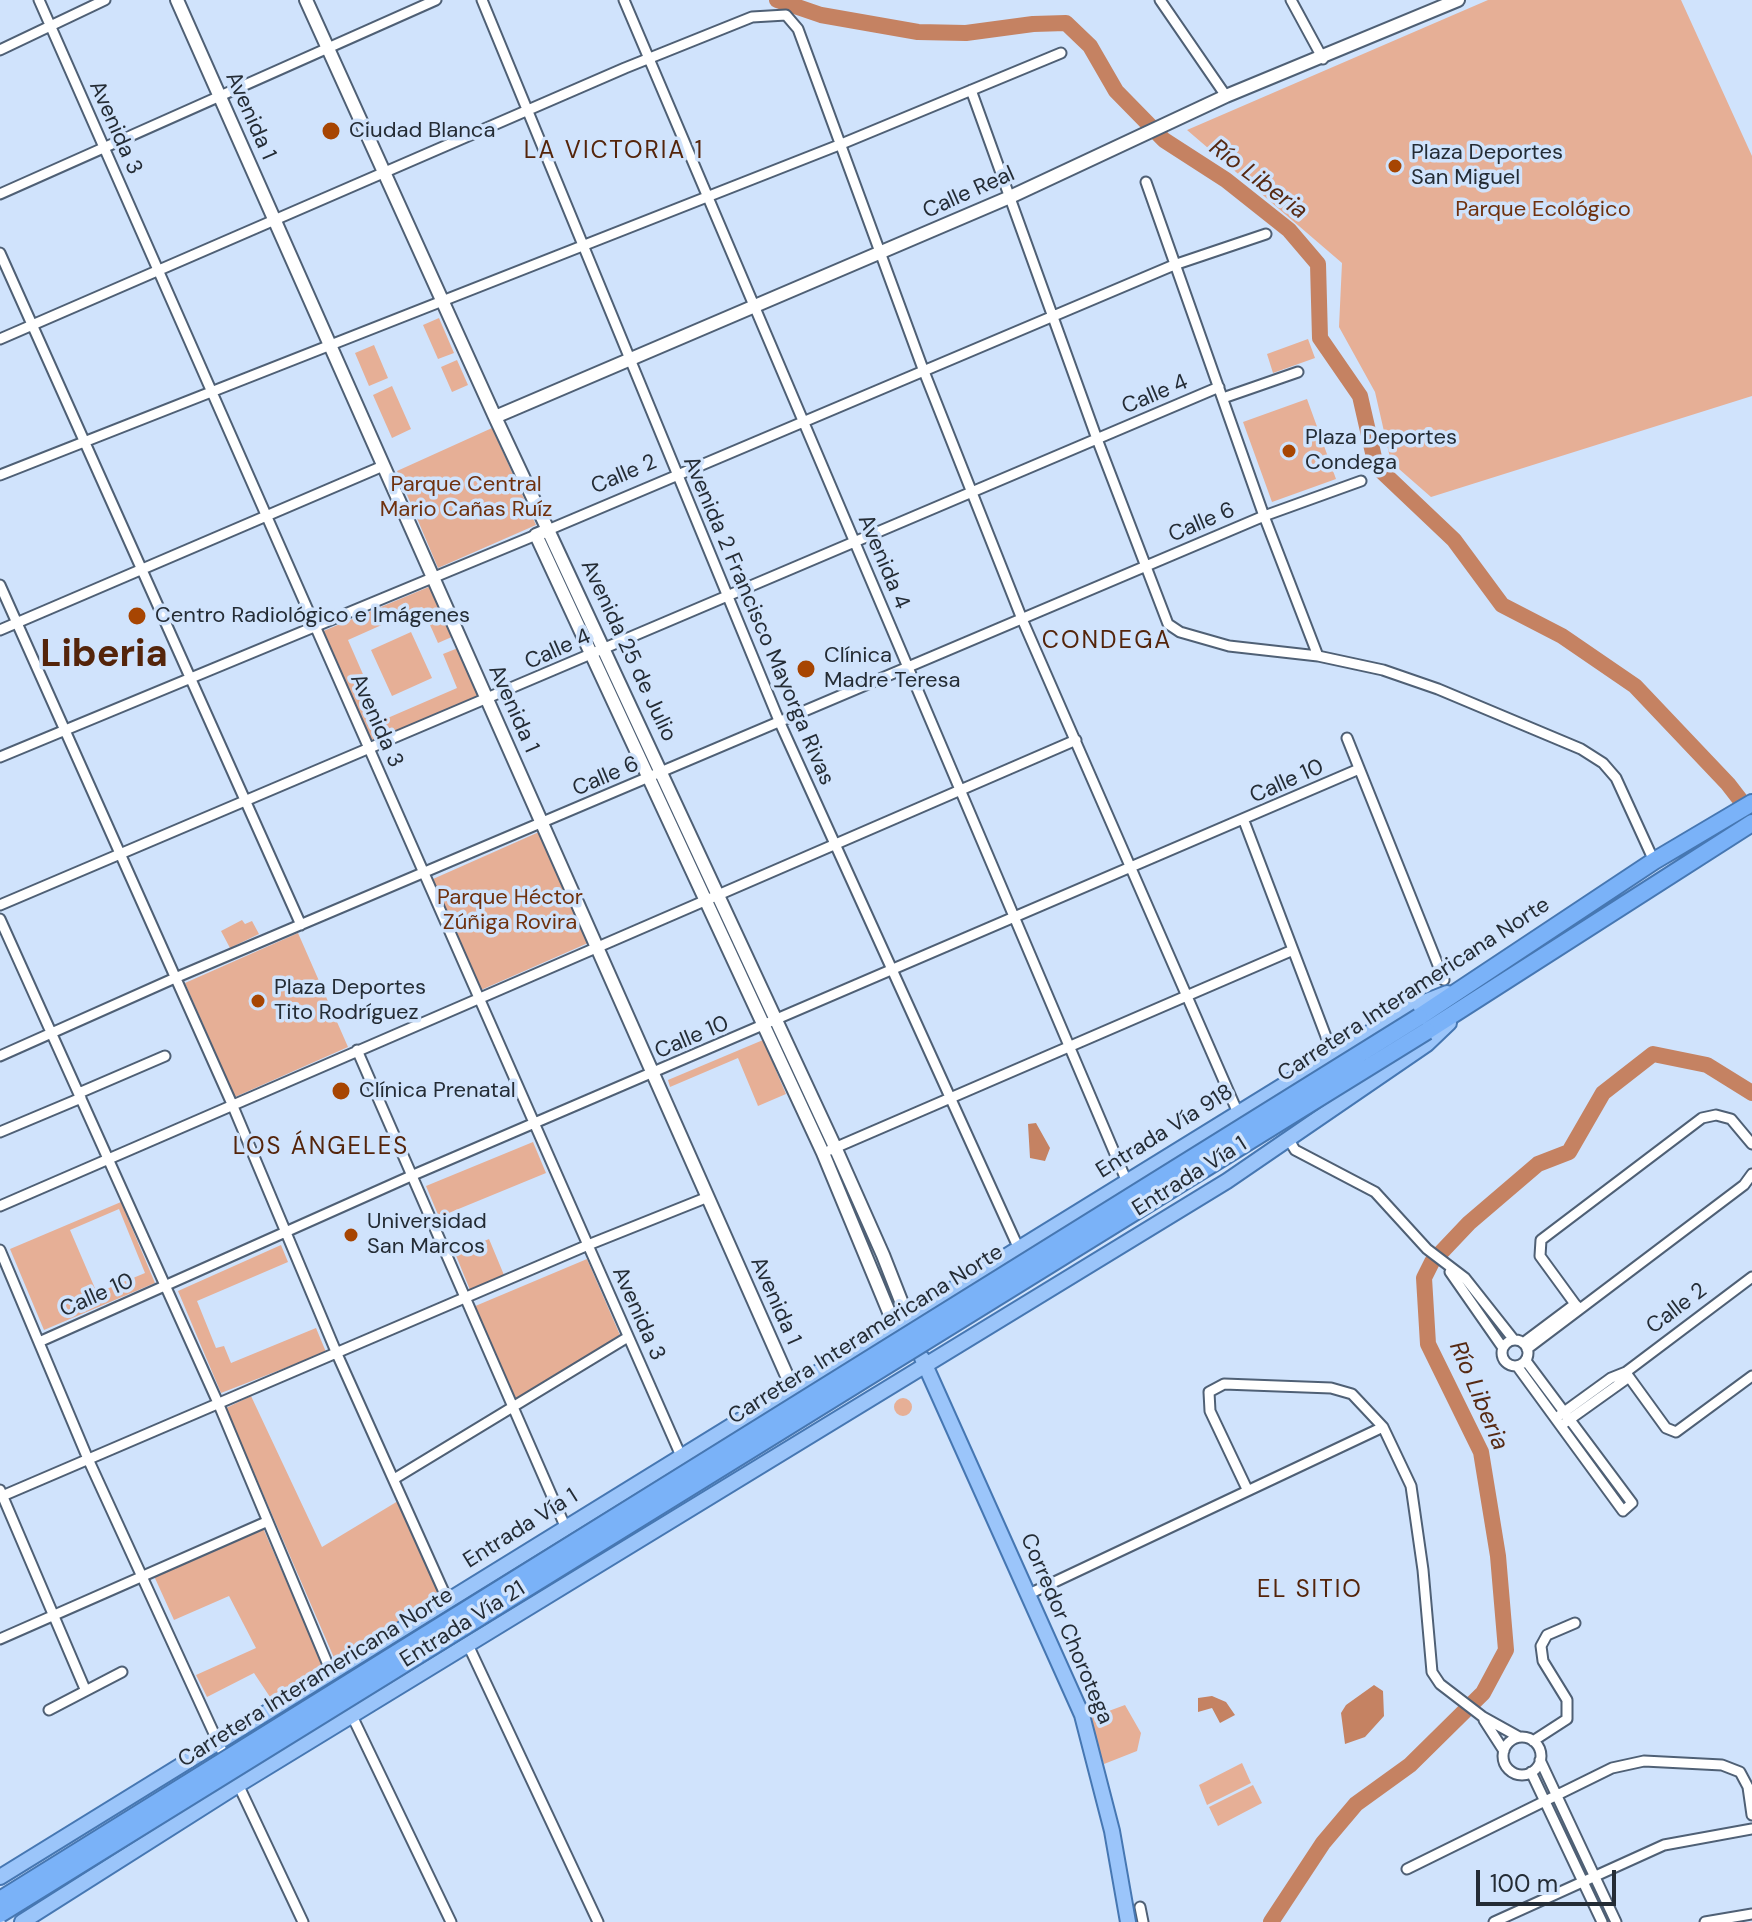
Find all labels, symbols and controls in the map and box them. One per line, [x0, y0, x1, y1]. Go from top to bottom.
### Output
street label: Avenida 1 [219, 68, 281, 164]
street label: Avenida 3 [83, 77, 147, 179]
place label: Ciudad Blanca [349, 118, 495, 144]
marker: Ciudad Blanca [320, 120, 342, 142]
water label: Río Liberia [1203, 134, 1313, 226]
district label: LA VICTORIA 1 [524, 138, 704, 166]
place label: Plaza Deportes San Miguel [1411, 140, 1563, 192]
marker: Plaza Deportes San Miguel [1386, 157, 1404, 175]
street label: Calle Real [919, 161, 1019, 225]
park label: Parque Ecológico [1455, 197, 1631, 223]
street label: Calle 4 [1118, 369, 1192, 421]
place label: Plaza Deportes Condega [1305, 425, 1457, 476]
marker: Plaza Deportes Condega [1280, 442, 1298, 460]
street label: Calle 2 [587, 449, 661, 501]
street label: Avenida 2 Francisco Mayorga Rivas [677, 453, 839, 789]
park label: Parque Central Mario Cañas Ruíz [380, 472, 552, 524]
street label: Calle 6 [1165, 497, 1239, 549]
street label: Avenida 4 [851, 511, 915, 613]
street label: Avenida 25 de Julio [574, 556, 682, 746]
place label: Centro Radiológico e Imágenes [155, 603, 470, 629]
marker: Centro Radiológico e Imágenes [126, 605, 148, 627]
street label: Calle 4 [521, 624, 595, 676]
district label: CONDEGA [1042, 628, 1172, 656]
district label: Liberia [40, 633, 168, 679]
place label: Clínica Madre Teresa [824, 643, 960, 694]
marker: Clínica Madre Teresa [795, 658, 817, 680]
street label: Avenida 1 [482, 661, 544, 757]
street label: Avenida 3 [344, 670, 408, 772]
street label: Calle 6 [569, 751, 643, 803]
street label: Calle 10 [1246, 754, 1328, 810]
park label: Parque Héctor Zúñiga Rovira [437, 885, 583, 936]
street label: Carretera Interamericana Norte [1273, 892, 1555, 1088]
place label: Plaza Deportes Tito Rodríguez [274, 975, 426, 1026]
marker: Plaza Deportes Tito Rodríguez [249, 992, 267, 1010]
street label: Calle 10 [651, 1011, 733, 1065]
place label: Clínica Prenatal [359, 1078, 516, 1104]
street label: Entrada Vía 918 [1092, 1079, 1238, 1185]
marker: Clínica Prenatal [330, 1080, 352, 1102]
street label: Entrada Vía 1 [1128, 1131, 1252, 1223]
district label: LOS ÁNGELES [233, 1134, 409, 1162]
place label: Universidad San Marcos [367, 1209, 487, 1260]
marker: Universidad San Marcos [342, 1226, 360, 1244]
street label: Carretera Interamericana Norte [724, 1239, 1008, 1431]
street label: Avenida 1 [744, 1253, 806, 1349]
street label: Avenida 3 [606, 1263, 670, 1365]
street label: Calle 10 [56, 1268, 138, 1324]
street label: Calle 2 [1642, 1278, 1712, 1340]
water label: Río Liberia [1442, 1337, 1514, 1455]
street label: Entrada Vía 1 [459, 1483, 583, 1575]
street label: Corredor Chorotega [1014, 1530, 1118, 1728]
street label: Entrada Vía 21 [396, 1576, 530, 1674]
district label: EL SITIO [1257, 1577, 1363, 1605]
street label: Carretera Interamericana Norte [174, 1582, 458, 1774]
scale bar [1480, 1854, 1620, 1904]
text: 100 m [1490, 1868, 1558, 1899]

